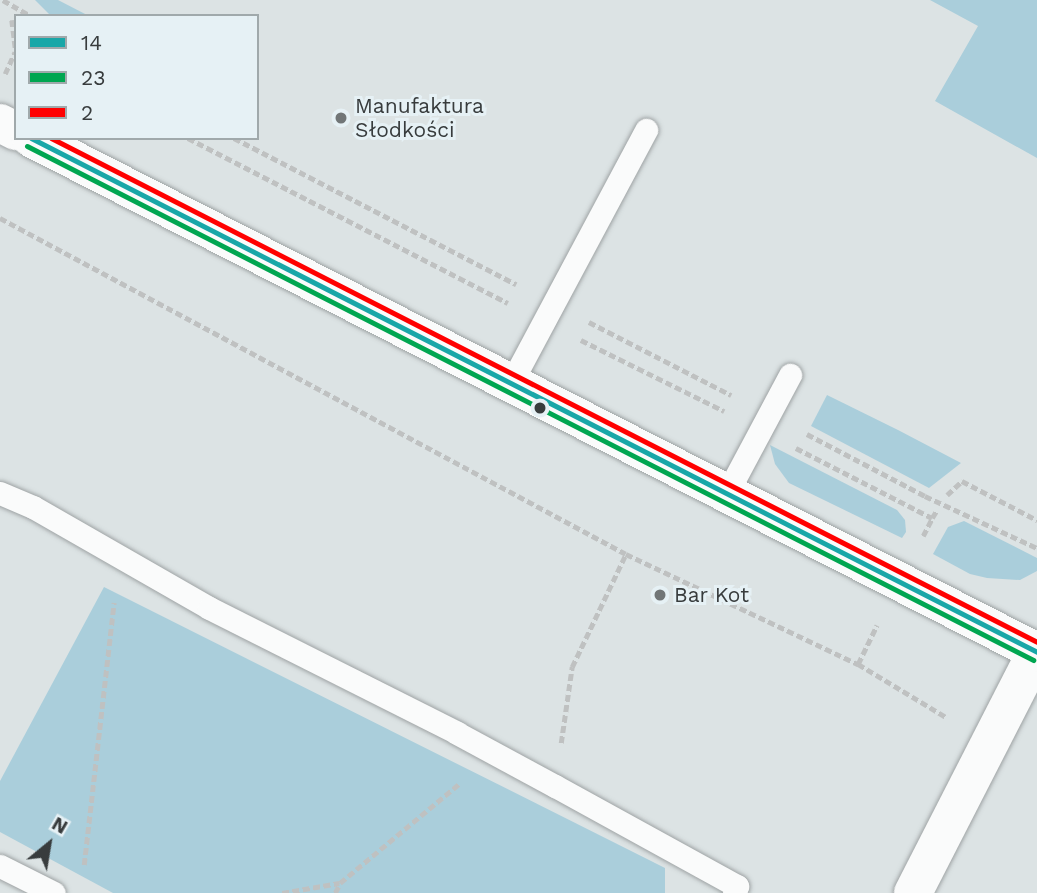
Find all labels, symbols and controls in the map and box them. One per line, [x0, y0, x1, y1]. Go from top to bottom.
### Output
legend [14, 14, 259, 140]
text: 14 [81, 30, 102, 55]
text: 23 [81, 65, 106, 90]
place label: Manufaktura Słodkości [355, 93, 484, 143]
text: 2 [81, 100, 93, 125]
marker: Manufaktura Słodkości [333, 110, 349, 126]
unlabelled marker [533, 401, 547, 415]
place label: Bar Kot [674, 582, 749, 608]
marker: Bar Kot [652, 587, 668, 603]
north arrow [14, 809, 84, 879]
text: N [48, 812, 72, 839]

